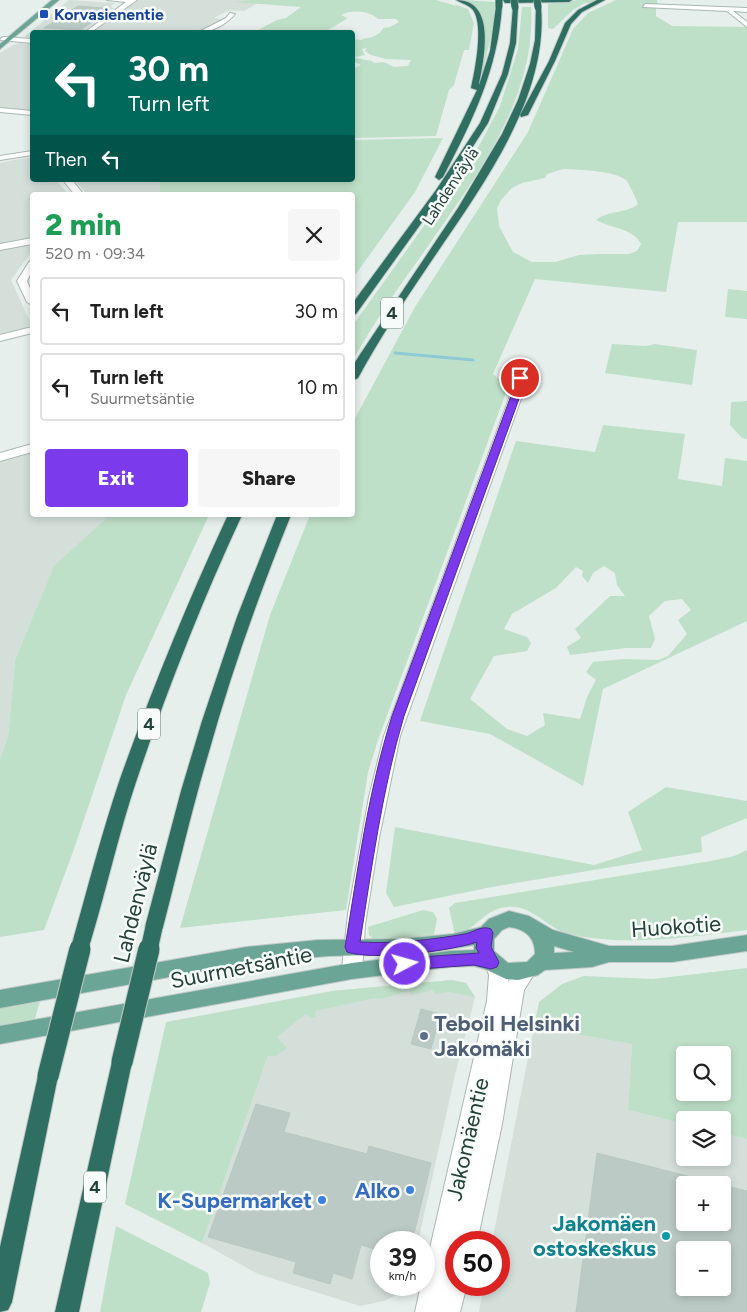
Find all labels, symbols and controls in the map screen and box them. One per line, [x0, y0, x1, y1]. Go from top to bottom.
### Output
place label: Korvasienentie [54, 5, 164, 24]
marker: Korvasienentie [38, 8, 50, 20]
text: 30 m [128, 48, 209, 90]
icon: left [45, 50, 110, 115]
text: Turn left [128, 90, 210, 117]
street label: Lahdenväylä [418, 144, 483, 229]
icon: left [97, 145, 125, 173]
text: Then [45, 148, 87, 171]
text: 2 min [45, 206, 122, 243]
button: close [288, 209, 340, 261]
text: 520 m · 09:34 [45, 244, 145, 263]
icon: left [47, 297, 75, 325]
road number: 4 [381, 298, 403, 328]
text: Turn left [90, 300, 164, 323]
text: 30 m [295, 300, 338, 323]
pin [499, 357, 541, 399]
icon: arrive [506, 364, 534, 392]
text: Turn left [90, 366, 164, 389]
icon: left [47, 373, 75, 401]
text: 10 m [297, 376, 338, 399]
text: Suurmetsäntie [90, 389, 195, 408]
button: Exit [45, 449, 188, 507]
button: Share [198, 449, 340, 507]
road number: 4 [138, 709, 160, 740]
street label: Lahdenväylä [108, 841, 163, 966]
street label: Huokotie [630, 910, 722, 943]
position arrow [378, 937, 430, 989]
street label: Suurmetsäntie [168, 941, 314, 994]
place label: Teboil Helsinki Jakomäki [434, 1010, 580, 1062]
marker: Teboil Helsinki Jakomäki [418, 1030, 430, 1042]
map controls [676, 1046, 731, 1296]
button: search [676, 1046, 731, 1101]
street label: Jakomäentie [440, 1075, 495, 1203]
button: layers [676, 1111, 731, 1166]
road number: 4 [84, 1172, 106, 1202]
button: + [676, 1176, 731, 1231]
place label: Alko [355, 1177, 400, 1204]
marker: Alko [404, 1184, 416, 1196]
place label: K-Supermarket [157, 1187, 312, 1214]
marker: K-Supermarket [316, 1194, 328, 1206]
place label: Jakomäen ostoskeskus [533, 1210, 656, 1262]
marker: Jakomäen ostoskeskus [660, 1230, 672, 1242]
speed limit sign: 50 [445, 1231, 510, 1296]
button: − [676, 1241, 731, 1296]
text: 39 [388, 1242, 417, 1272]
text: km/h [389, 1269, 416, 1283]

